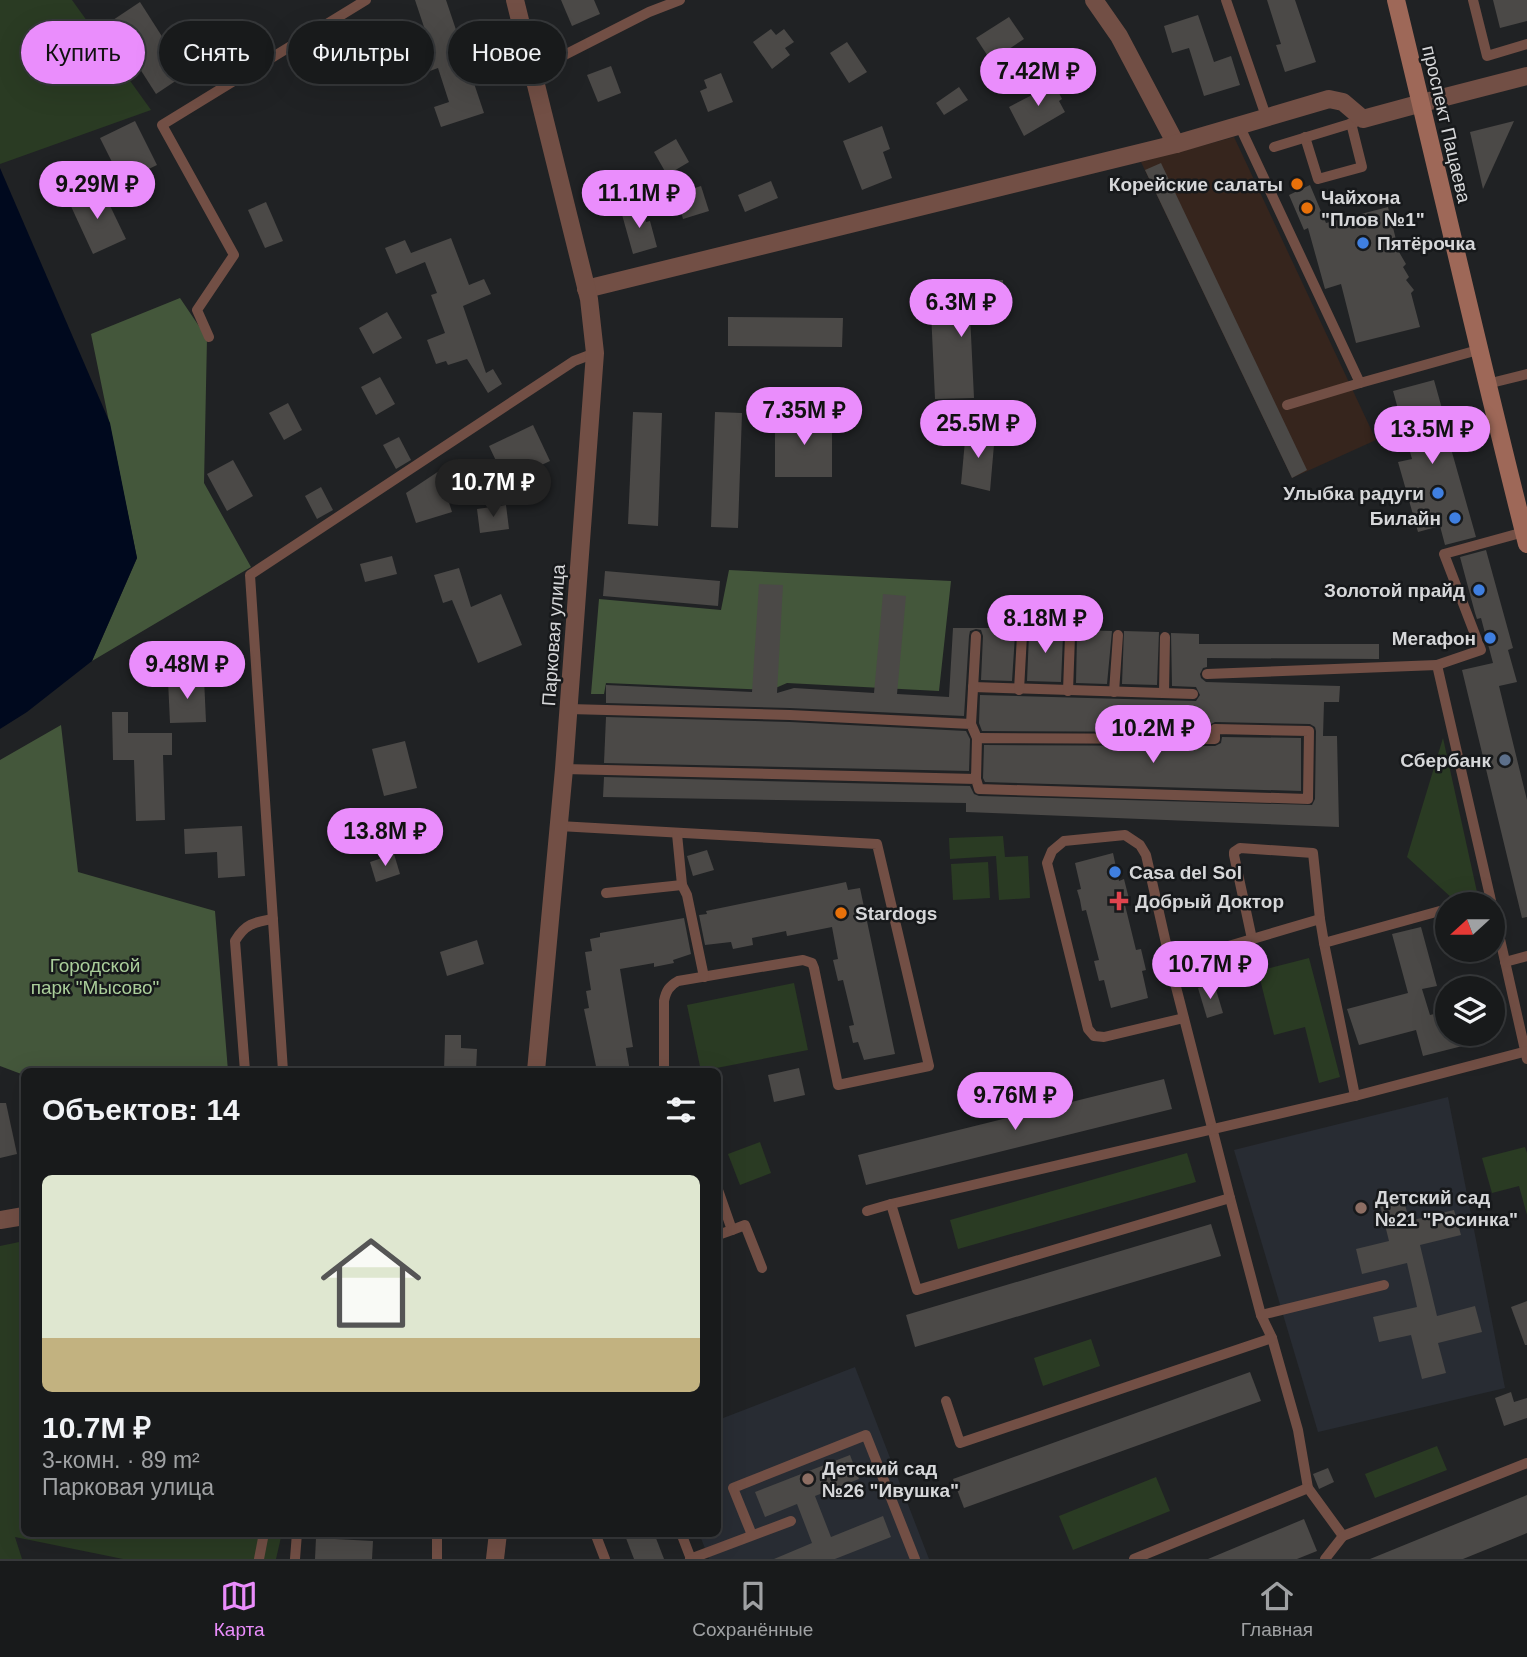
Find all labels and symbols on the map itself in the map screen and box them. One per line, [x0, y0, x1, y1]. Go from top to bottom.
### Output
street label: проспект Пацаева [1418, 43, 1475, 205]
pin: 7.42M ₽ [973, 48, 1103, 108]
pin: 9.29M ₽ [32, 162, 162, 221]
pin: 11.1M ₽ [574, 170, 704, 230]
place label: Корейские салаты [1109, 174, 1283, 195]
marker: Корейские салаты [1289, 176, 1305, 192]
place label: Чайхона "Плов №1" [1321, 187, 1425, 230]
marker: Чайхона "Плов №1" [1299, 200, 1315, 216]
place label: Пятёрочка [1377, 233, 1476, 254]
marker: Пятёрочка [1355, 235, 1371, 251]
pin: 6.3M ₽ [904, 280, 1018, 339]
pin: 7.35M ₽ [739, 388, 869, 447]
pin: 25.5M ₽ [913, 400, 1043, 460]
pin: 13.5M ₽ [1367, 406, 1497, 466]
pin: 10.7M ₽ [428, 460, 558, 519]
place label: Улыбка радуги [1283, 483, 1424, 504]
marker: Улыбка радуги [1430, 485, 1446, 501]
place label: Билайн [1370, 508, 1441, 529]
marker: Билайн [1447, 510, 1463, 526]
street label: Парковая улица [538, 563, 569, 707]
place label: Золотой прайд [1324, 580, 1465, 601]
marker: Золотой прайд [1471, 582, 1487, 598]
pin: 8.18M ₽ [980, 596, 1110, 655]
place label: Мегафон [1392, 628, 1476, 649]
marker: Мегафон [1482, 630, 1498, 646]
pin: 9.48M ₽ [122, 642, 252, 701]
pin: 10.2M ₽ [1088, 706, 1218, 765]
place label: Сбербанк [1400, 750, 1491, 771]
marker: Сбербанк [1497, 752, 1513, 768]
pin: 13.8M ₽ [320, 808, 450, 868]
place label: Casa del Sol [1129, 862, 1242, 883]
marker: Casa del Sol [1107, 864, 1123, 880]
marker: Добрый Доктор [1109, 891, 1129, 911]
place label: Добрый Доктор [1135, 891, 1284, 912]
north arrow [1435, 892, 1505, 962]
place label: Stardogs [855, 903, 937, 924]
marker: Stardogs [833, 905, 849, 921]
pin: 10.7M ₽ [1145, 942, 1275, 1001]
park label: Городской парк "Мысово" [31, 955, 159, 998]
pin: 9.76M ₽ [950, 1072, 1080, 1132]
place label: Детский сад №21 "Росинка" [1375, 1187, 1518, 1230]
marker: Детский сад №21 "Росинка" [1353, 1200, 1369, 1216]
place label: Детский сад №26 "Ивушка" [822, 1458, 959, 1501]
marker: Детский сад №26 "Ивушка" [800, 1471, 816, 1487]

